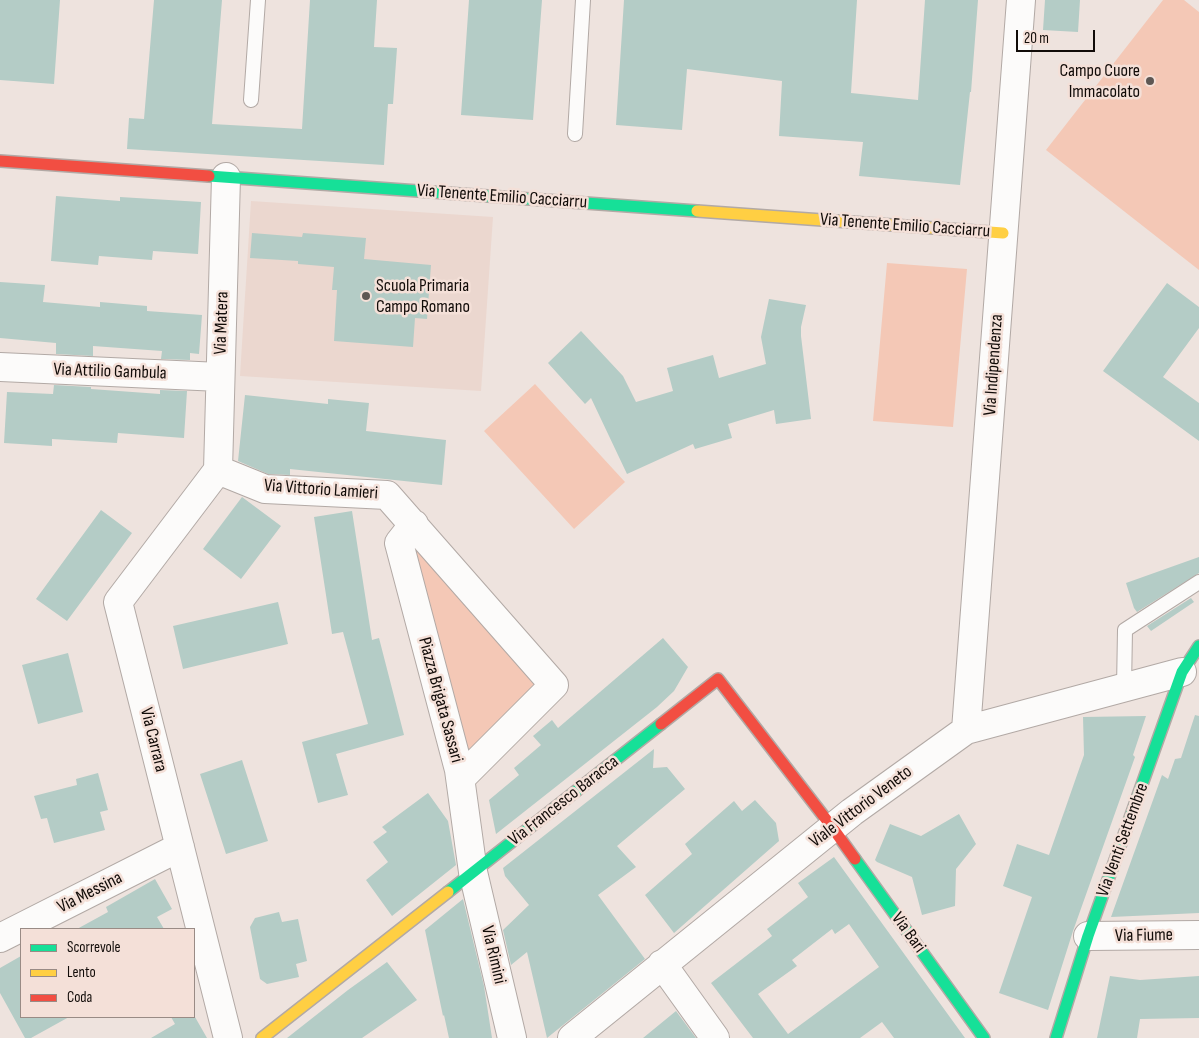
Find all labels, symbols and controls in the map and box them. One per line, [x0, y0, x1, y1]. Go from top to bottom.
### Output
scale bar [1019, 20, 1098, 52]
text: 20 m [1024, 29, 1049, 48]
place label: Campo Cuore Immacolato [1060, 60, 1140, 102]
marker: Campo Cuore Immacolato [1144, 75, 1156, 87]
street label: Via Tenente Emilio Cacciarru [416, 180, 588, 214]
street label: Via Tenente Emilio Cacciarru [819, 209, 991, 243]
place label: Scuola Primaria Campo Romano [376, 275, 470, 318]
marker: Scuola Primaria Campo Romano [360, 290, 372, 302]
street label: Via Matera [210, 291, 234, 355]
street label: Via Indipendenza [980, 314, 1008, 416]
street label: Via Attilio Gambula [53, 359, 167, 385]
street label: Via Vittorio Lamieri [263, 475, 379, 505]
street label: Piazza Brigata Sassari [413, 635, 467, 765]
street label: Via Carrara [135, 706, 171, 774]
street label: Via Francesco Baracca [505, 751, 623, 851]
street label: Viale Vittorio Veneto [805, 761, 917, 853]
street label: Via Venti Settembre [1092, 780, 1154, 900]
street label: Via Messina [54, 868, 126, 918]
street label: Via Bari [886, 909, 930, 957]
street label: Via Rimini [476, 924, 510, 986]
street label: Via Fiume [1115, 925, 1173, 947]
legend [20, 928, 195, 1018]
text: Scorrevole [67, 938, 121, 957]
text: Lento [67, 963, 96, 982]
text: Coda [67, 988, 92, 1007]

